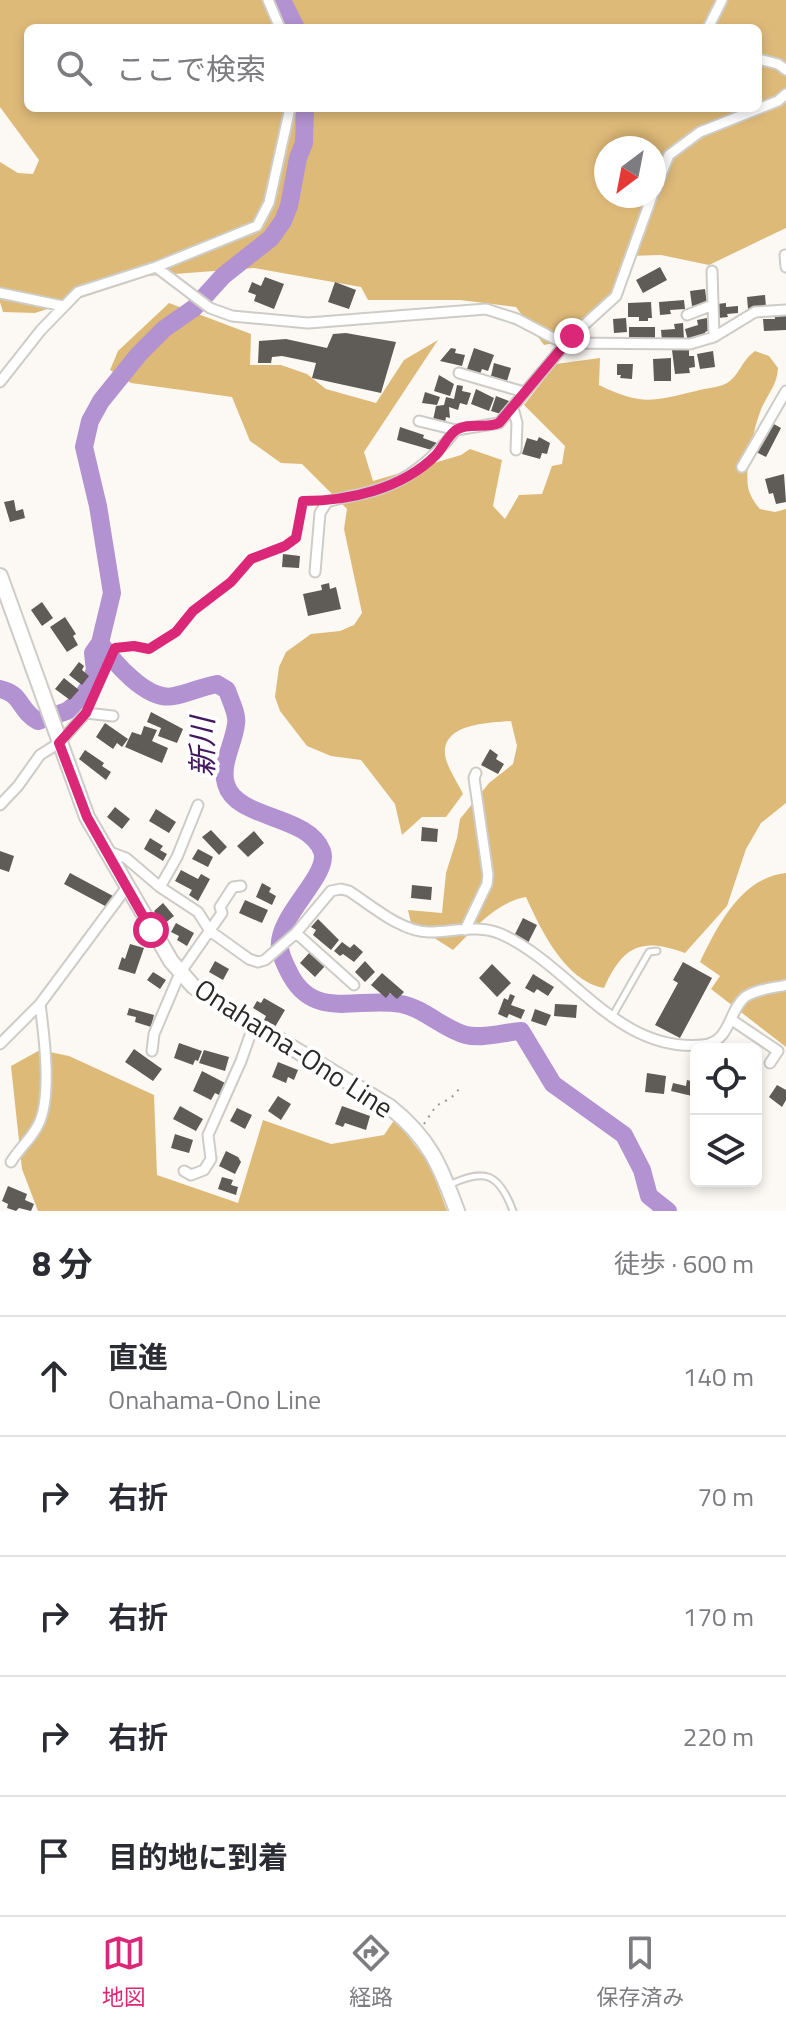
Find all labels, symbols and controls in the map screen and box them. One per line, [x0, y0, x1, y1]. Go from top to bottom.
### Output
search box [24, 24, 762, 112]
icon: search [52, 46, 96, 90]
text: ここで検索 [116, 46, 266, 92]
north arrow [594, 136, 666, 208]
route end [554, 318, 590, 354]
water label: 新川 [179, 714, 225, 777]
route start [133, 912, 169, 948]
street label: Onahama-Ono Line [186, 967, 402, 1128]
map controls [690, 1043, 762, 1187]
button: locate [690, 1043, 762, 1115]
button: layers [690, 1115, 762, 1187]
text: 8 分 [32, 1237, 93, 1289]
text: 徒歩 · 600 m [614, 1244, 754, 1283]
text: 直進 [108, 1334, 168, 1380]
icon: ahead [32, 1354, 76, 1398]
text: 140 m [683, 1357, 754, 1396]
text: Onahama-Ono Line [108, 1380, 321, 1419]
icon: right [32, 1474, 76, 1518]
text: 右折 [108, 1474, 168, 1520]
text: 70 m [697, 1477, 754, 1516]
icon: right [32, 1594, 76, 1638]
text: 右折 [108, 1594, 168, 1640]
text: 170 m [683, 1597, 754, 1636]
icon: right [32, 1714, 76, 1758]
text: 右折 [108, 1714, 168, 1760]
text: 220 m [683, 1717, 754, 1756]
icon: arrive [32, 1834, 76, 1878]
text: 目的地に到着 [108, 1834, 288, 1880]
tab: 地図 [102, 1931, 146, 2014]
tab: 経路 [349, 1931, 393, 2014]
tab: 保存済み [596, 1931, 684, 2014]

